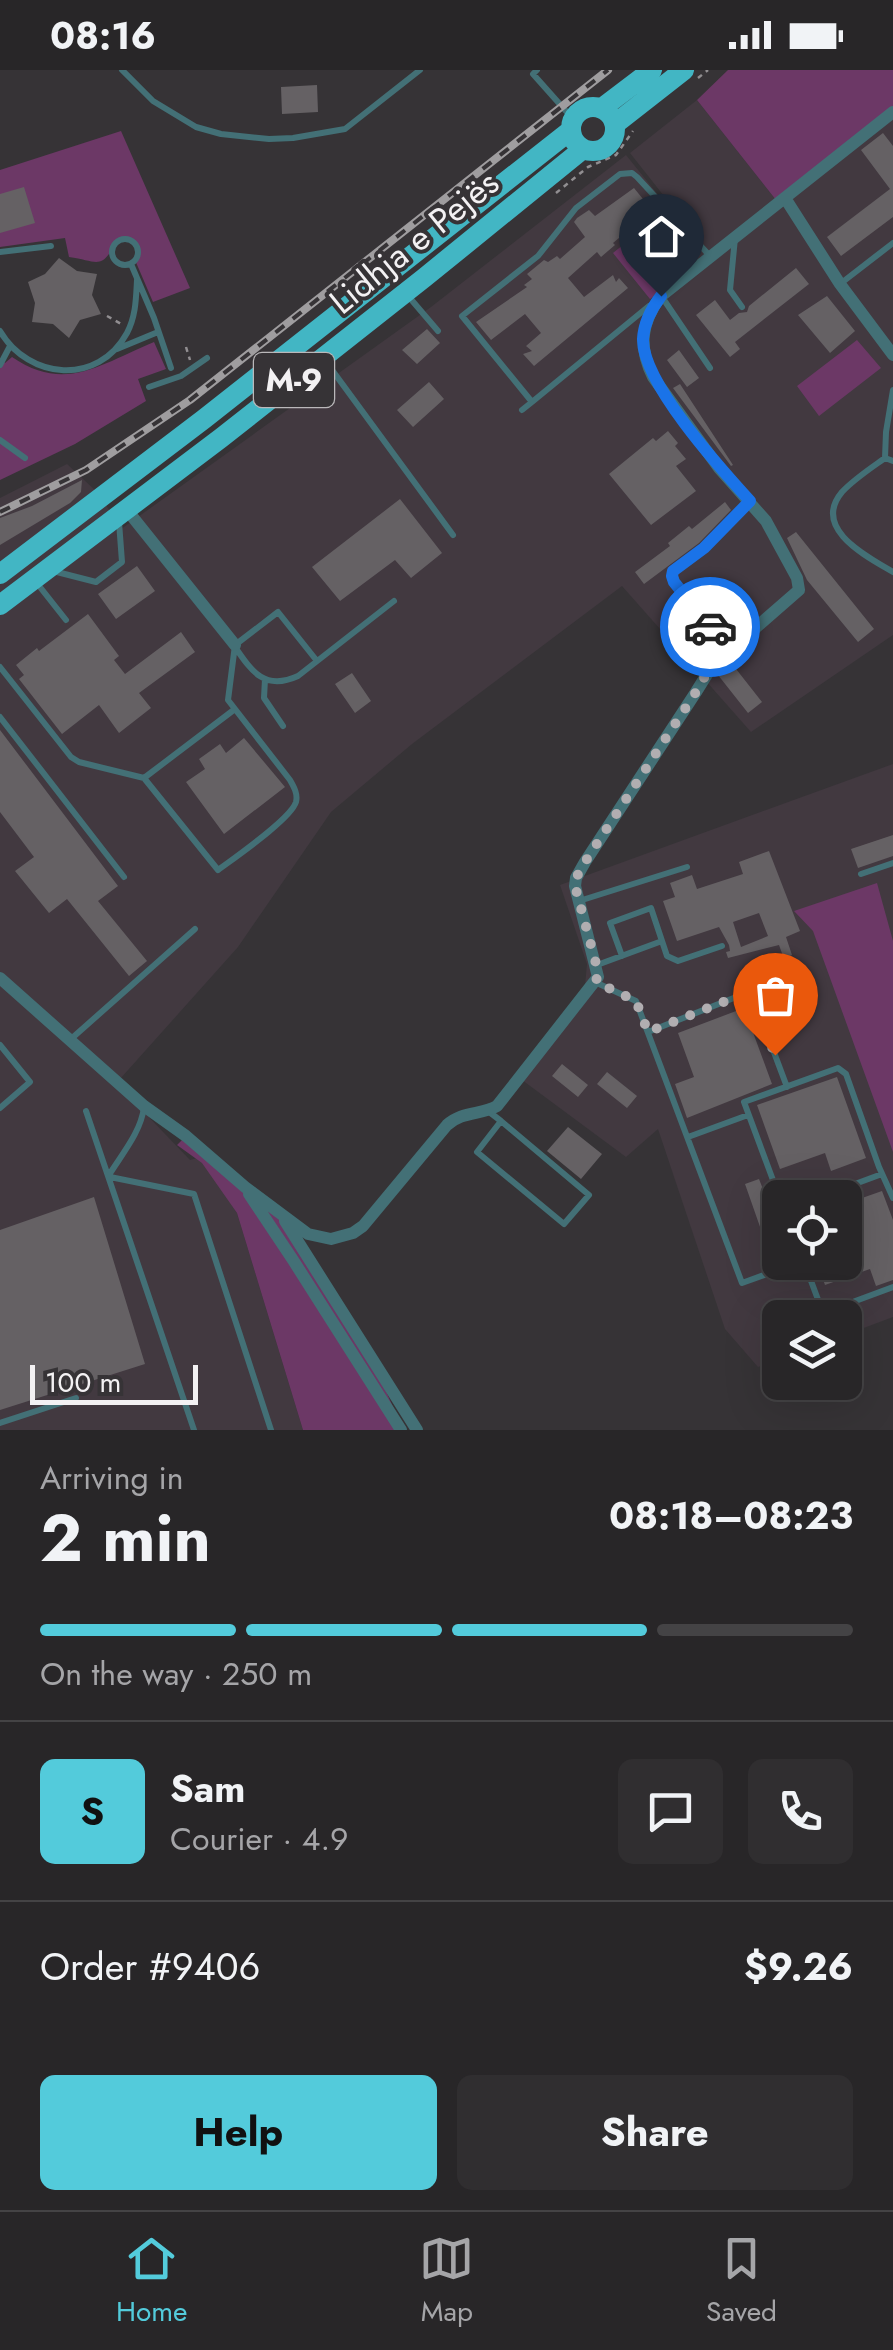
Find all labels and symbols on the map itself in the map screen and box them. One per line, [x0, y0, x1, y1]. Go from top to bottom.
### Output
street label: Lidhja e Pejës [319, 158, 509, 326]
pin [619, 194, 704, 297]
road number: M-9 [254, 353, 334, 407]
courier [660, 577, 760, 677]
pin [733, 953, 818, 1056]
scale bar [30, 1360, 198, 1404]

